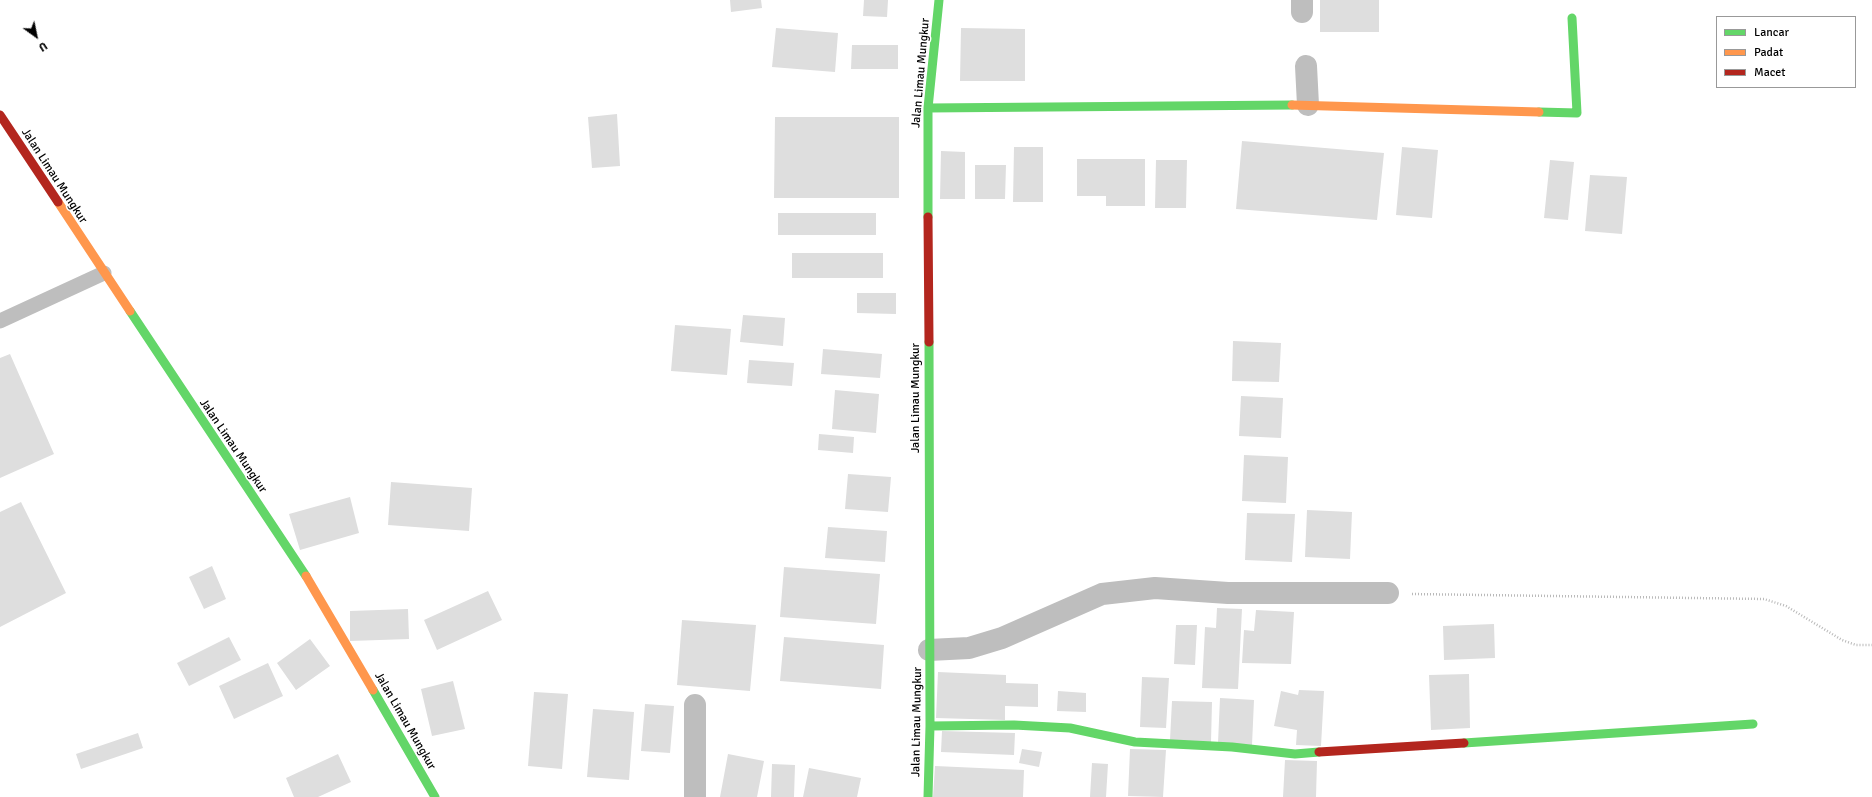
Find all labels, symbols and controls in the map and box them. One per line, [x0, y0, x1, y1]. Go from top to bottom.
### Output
north arrow [16, 16, 56, 56]
legend [1716, 16, 1856, 88]
street label: Jalan Limau Mungkur [909, 18, 933, 128]
text: Lancar [1754, 25, 1789, 40]
text: U [36, 39, 49, 54]
text: Padat [1754, 45, 1783, 60]
text: Macet [1754, 65, 1786, 80]
street label: Jalan Limau Mungkur [18, 126, 90, 226]
street label: Jalan Limau Mungkur [909, 343, 923, 453]
street label: Jalan Limau Mungkur [196, 396, 270, 496]
street label: Jalan Limau Mungkur [909, 667, 925, 777]
street label: Jalan Limau Mungkur [371, 670, 439, 772]

